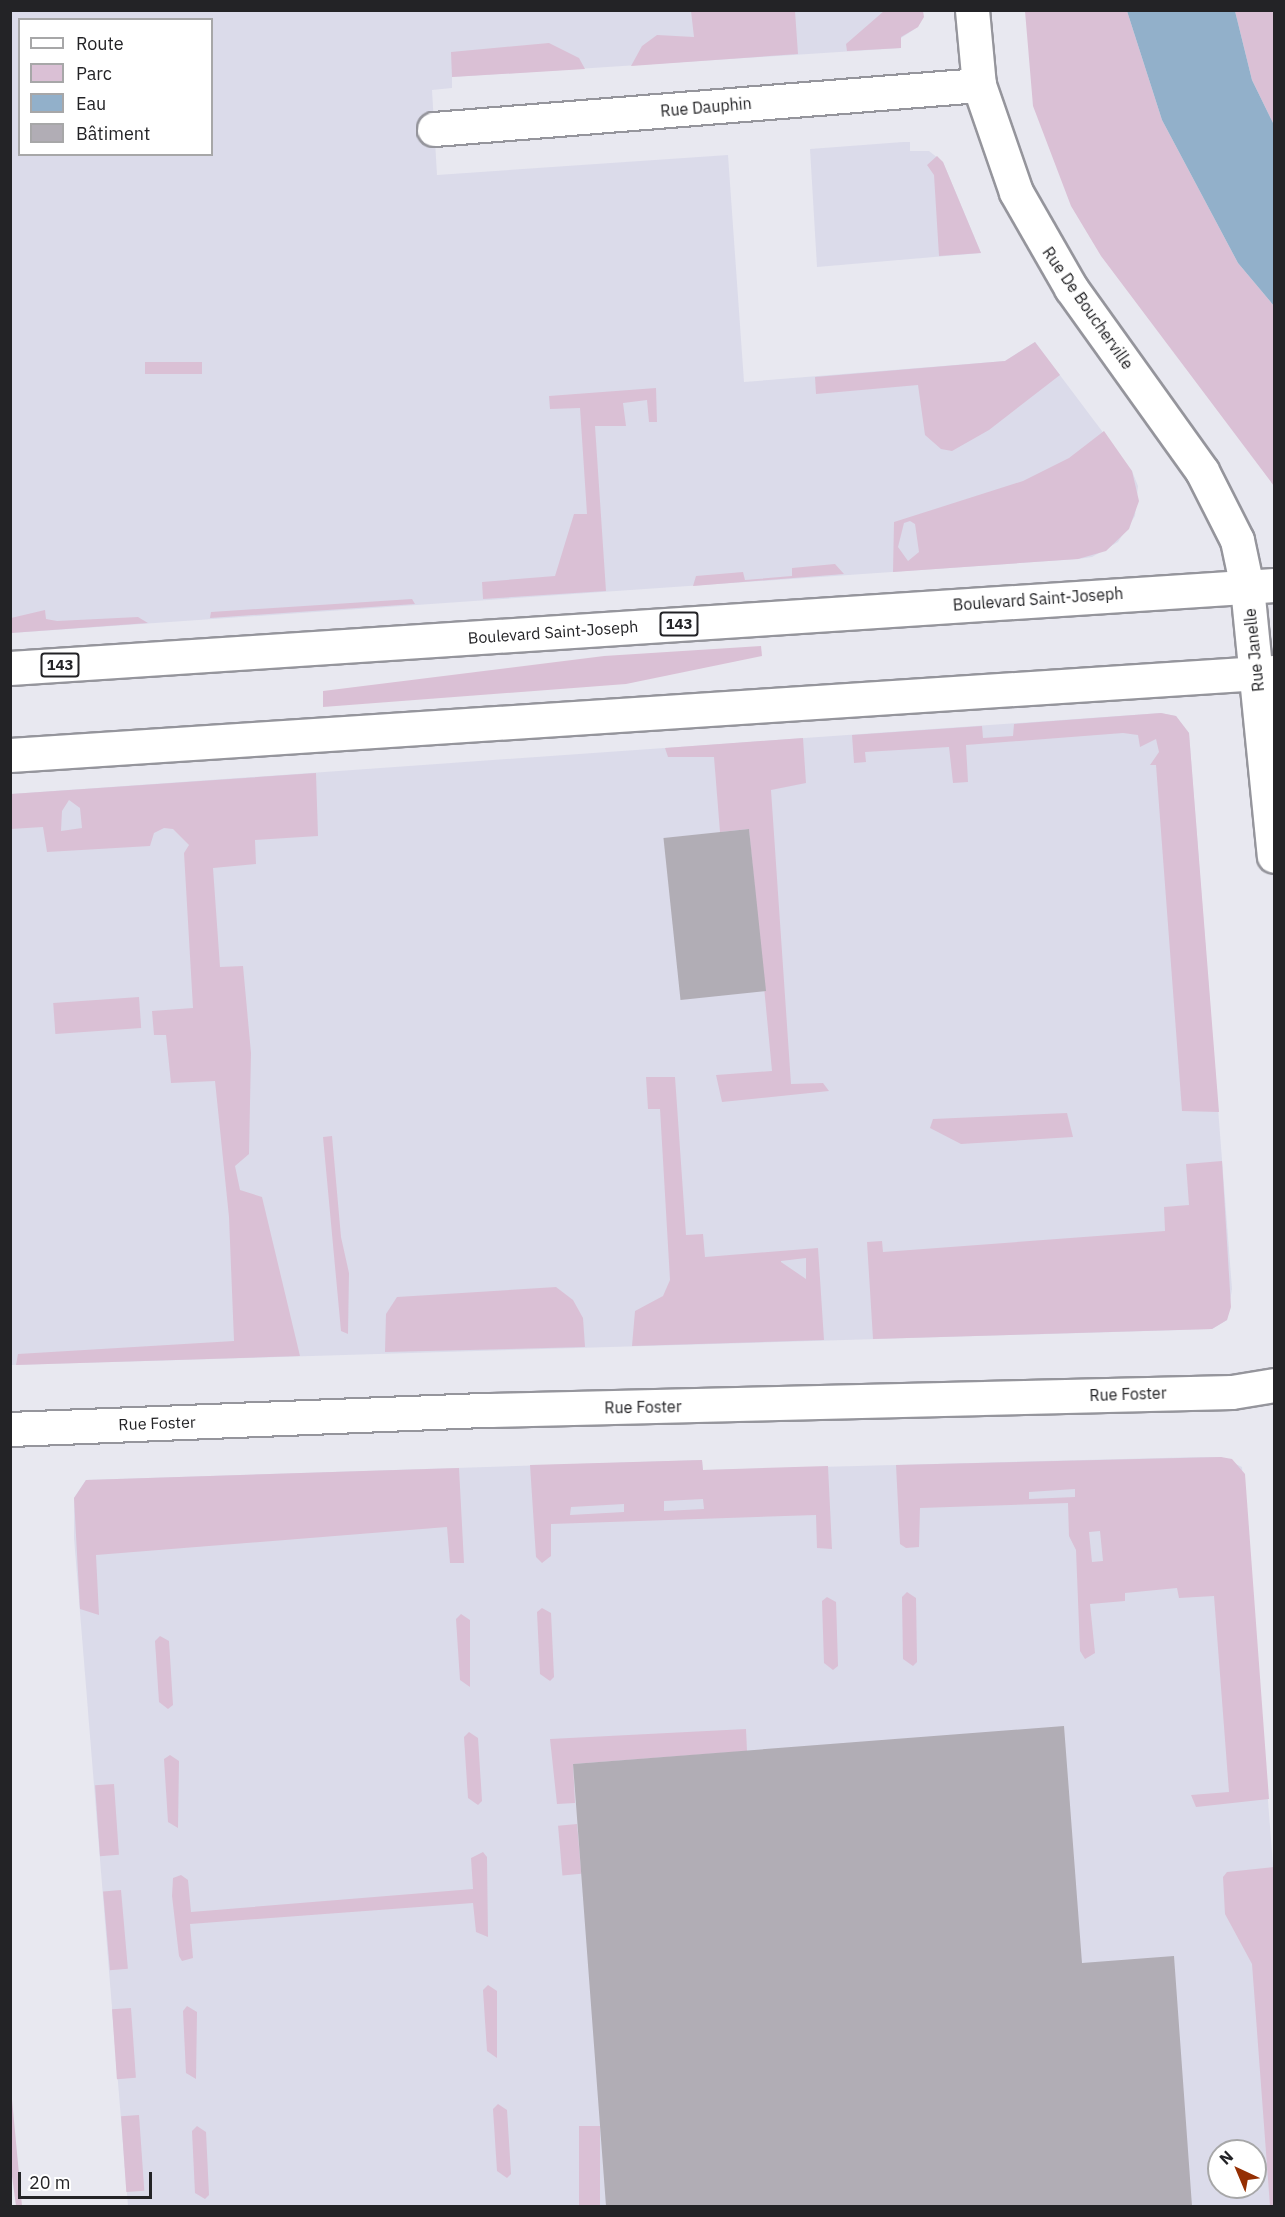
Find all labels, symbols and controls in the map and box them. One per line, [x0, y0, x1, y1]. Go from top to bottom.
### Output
legend [18, 18, 213, 156]
text: Route [76, 32, 124, 55]
text: Parc [76, 62, 112, 85]
text: Eau [76, 92, 106, 115]
street label: Rue Dauphin [659, 93, 753, 121]
text: Bâtiment [76, 122, 150, 145]
street label: Rue De Boucherville [1039, 243, 1137, 373]
street label: Boulevard Saint-Joseph [952, 583, 1124, 615]
street label: Rue Janelle [1240, 607, 1268, 693]
road number: 143 [660, 612, 698, 636]
street label: Boulevard Saint-Joseph [467, 616, 639, 648]
road number: 143 [40, 653, 80, 677]
street label: Rue Foster [1089, 1383, 1167, 1405]
street label: Rue Foster [604, 1397, 682, 1417]
street label: Rue Foster [118, 1412, 196, 1434]
north arrow [1207, 2139, 1267, 2199]
text: N [1215, 2146, 1237, 2169]
scale bar [21, 2160, 154, 2198]
text: 20 m [29, 2171, 71, 2194]

